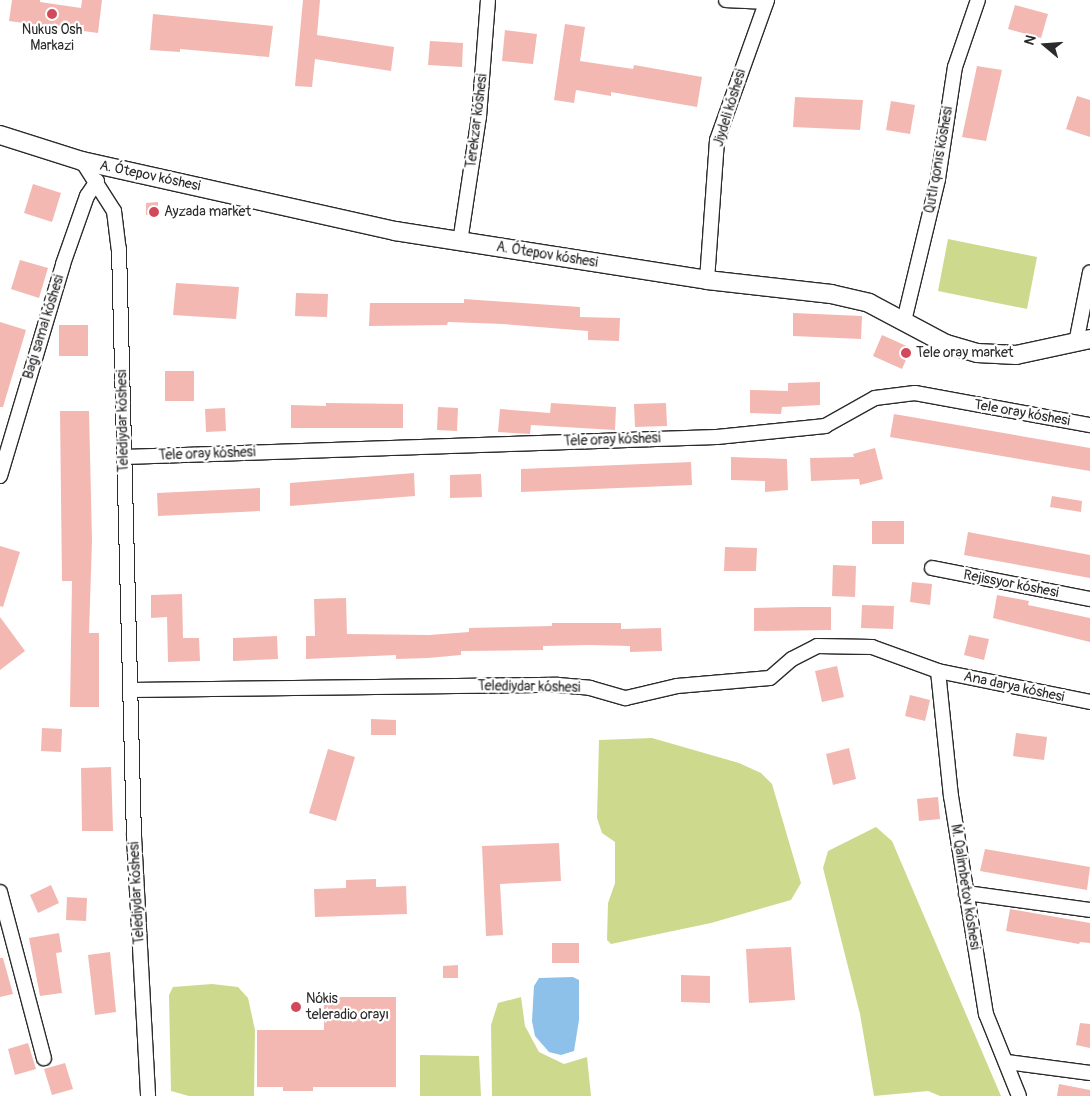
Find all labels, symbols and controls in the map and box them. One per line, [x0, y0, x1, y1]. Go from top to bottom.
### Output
marker: Nukus Osh Markazi [46, 8, 58, 20]
north arrow [1020, 20, 1070, 70]
place label: Nukus Osh Markazi [22, 22, 82, 54]
text: N [1021, 33, 1040, 47]
street label: Jiydeli kóshesi [710, 67, 750, 149]
street label: Terekzar kóshesi [463, 73, 491, 169]
street label: Qutlı qonıs kóshesi [921, 105, 957, 215]
street label: A. Ótepov kóshesi [98, 157, 202, 195]
place label: Ayzada market [164, 204, 251, 220]
marker: Ayzada market [148, 206, 160, 218]
street label: A. Ótepov kóshesi [495, 239, 599, 271]
street label: Baǵı samal kóshesi [20, 273, 68, 381]
place label: Tele oray market [916, 345, 1013, 361]
marker: Tele oray market [900, 347, 912, 359]
street label: Telediydar kóshesi [114, 369, 132, 473]
street label: Tele oray kóshesi [973, 396, 1071, 430]
street label: Tele oray kóshesi [563, 430, 661, 450]
street label: Tele oray kóshesi [158, 444, 256, 464]
street label: Rejissyor kóshesi [962, 567, 1060, 601]
street label: Ana darya kóshesi [962, 668, 1066, 706]
street label: Telediydar kóshesi [477, 678, 581, 696]
street label: M. Qalimbetov kóshesi [947, 823, 983, 951]
street label: Telediydar kóshesi [126, 841, 148, 945]
place label: Nókis teleradio orayı [306, 991, 389, 1024]
marker: Nókis teleradio orayı [290, 1001, 302, 1013]

